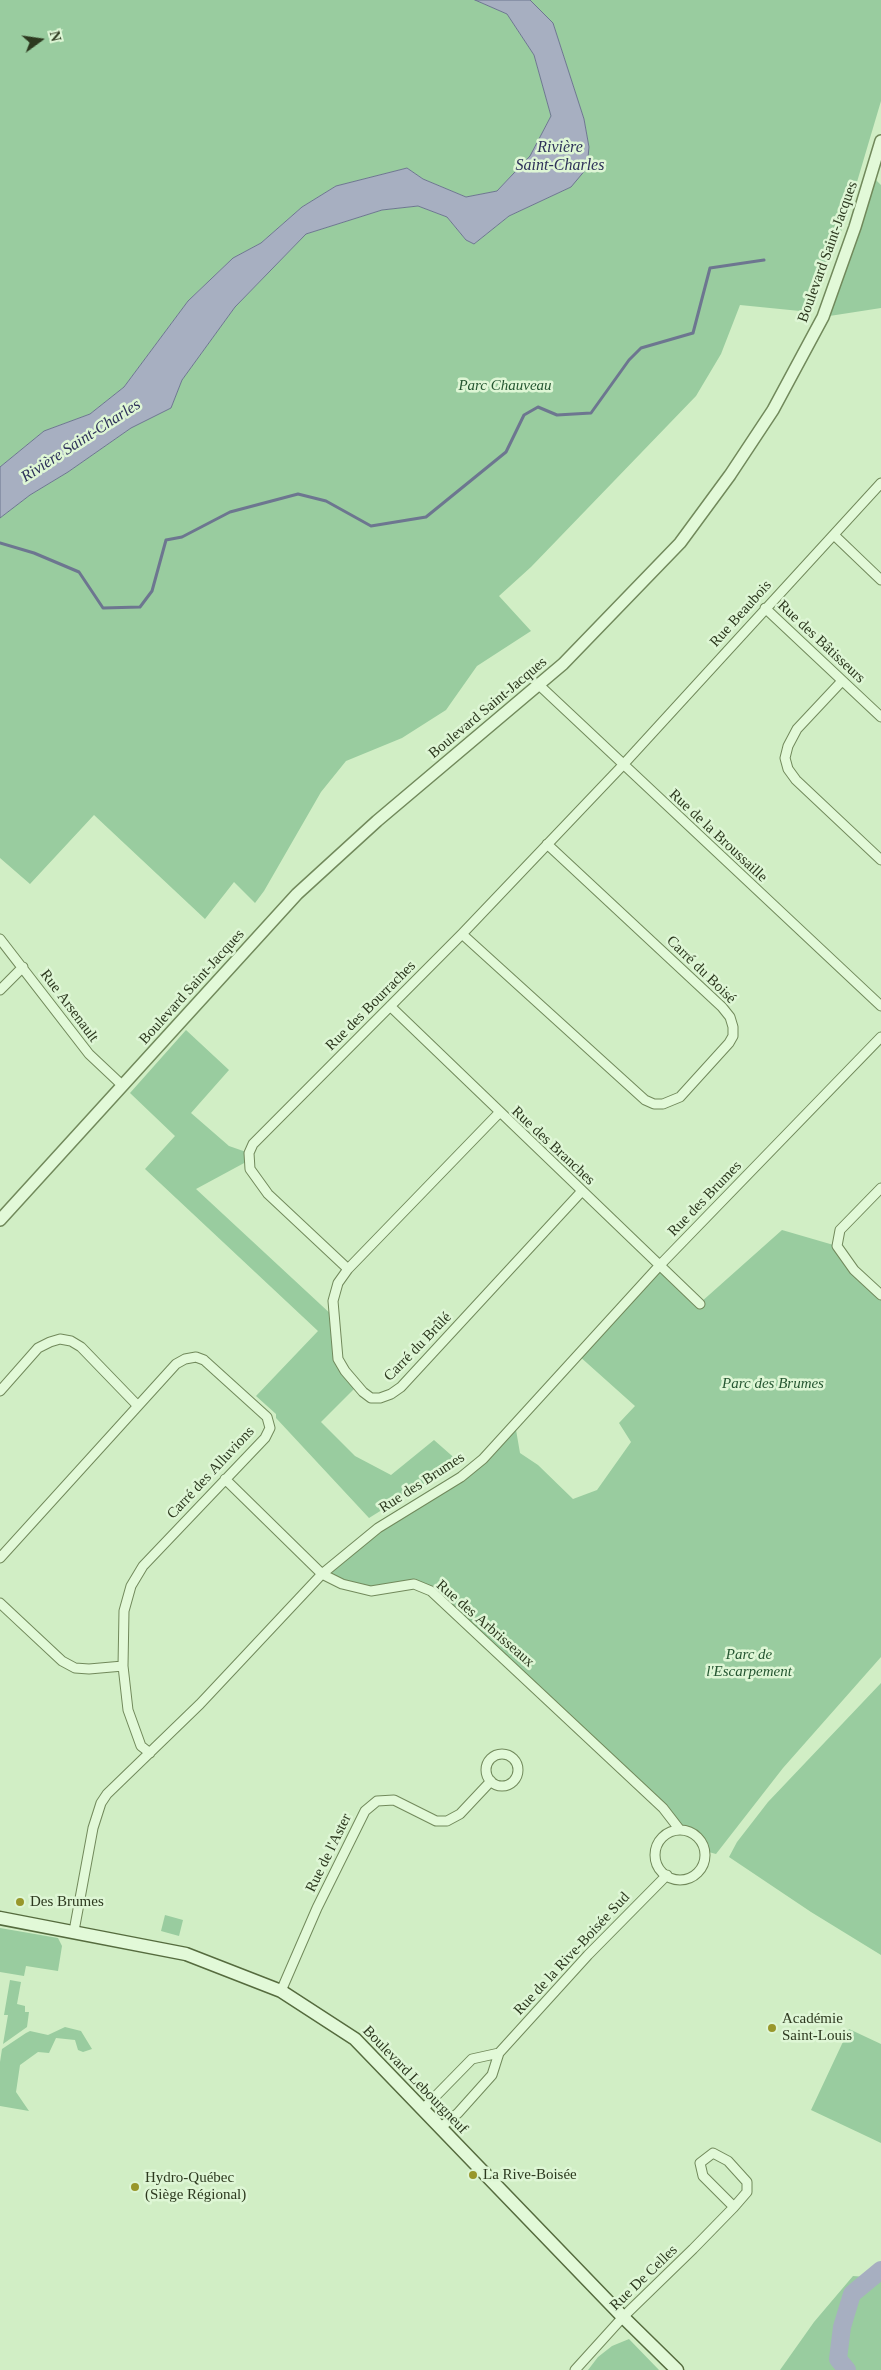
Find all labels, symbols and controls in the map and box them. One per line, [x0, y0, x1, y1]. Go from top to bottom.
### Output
north arrow [15, 15, 65, 65]
text: N [47, 30, 64, 43]
water label: Rivière Saint-Charles [516, 138, 604, 176]
street label: Boulevard Saint-Jacques [794, 179, 862, 325]
park label: Parc Chauveau [458, 377, 552, 395]
water label: Rivière Saint-Charles [18, 395, 144, 487]
street label: Rue Beaubois [706, 577, 776, 651]
street label: Rue des Bâtisseurs [773, 597, 869, 687]
street label: Boulevard Saint-Jacques [425, 653, 551, 763]
street label: Rue de la Broussaille [665, 786, 771, 886]
street label: Boulevard Saint-Jacques [136, 926, 248, 1048]
street label: Carré du Boisé [662, 932, 740, 1008]
street label: Rue des Bourraches [322, 957, 420, 1055]
street label: Rue Arsenault [36, 966, 102, 1046]
street label: Rue des Branches [508, 1103, 598, 1189]
street label: Rue des Brumes [664, 1157, 746, 1241]
street label: Carré du Brûlé [381, 1309, 455, 1385]
park label: Parc des Brumes [722, 1375, 824, 1393]
street label: Carré des Alluvions [164, 1423, 258, 1523]
street label: Rue des Brumes [376, 1449, 468, 1517]
street label: Rue des Arbrisseaux [432, 1576, 538, 1672]
park label: Parc de l'Escarpement [706, 1646, 792, 1681]
street label: Rue de l'Aster [302, 1811, 356, 1895]
street label: Rue de la Rive-Boisée Sud [510, 1889, 634, 2019]
place label: Des Brumes [30, 1893, 104, 1911]
marker: Des Brumes [14, 1896, 26, 1908]
place label: Académie Saint-Louis [782, 2010, 852, 2045]
street label: Boulevard Lebourgneuf [359, 2022, 471, 2138]
marker: Académie Saint-Louis [766, 2022, 778, 2034]
place label: La Rive-Boisée [483, 2166, 577, 2184]
place label: Hydro-Québec (Siège Régional) [145, 2169, 246, 2204]
marker: La Rive-Boisée [467, 2169, 479, 2181]
marker: Hydro-Québec (Siège Régional) [129, 2181, 141, 2193]
street label: Rue De Celles [607, 2241, 681, 2315]

